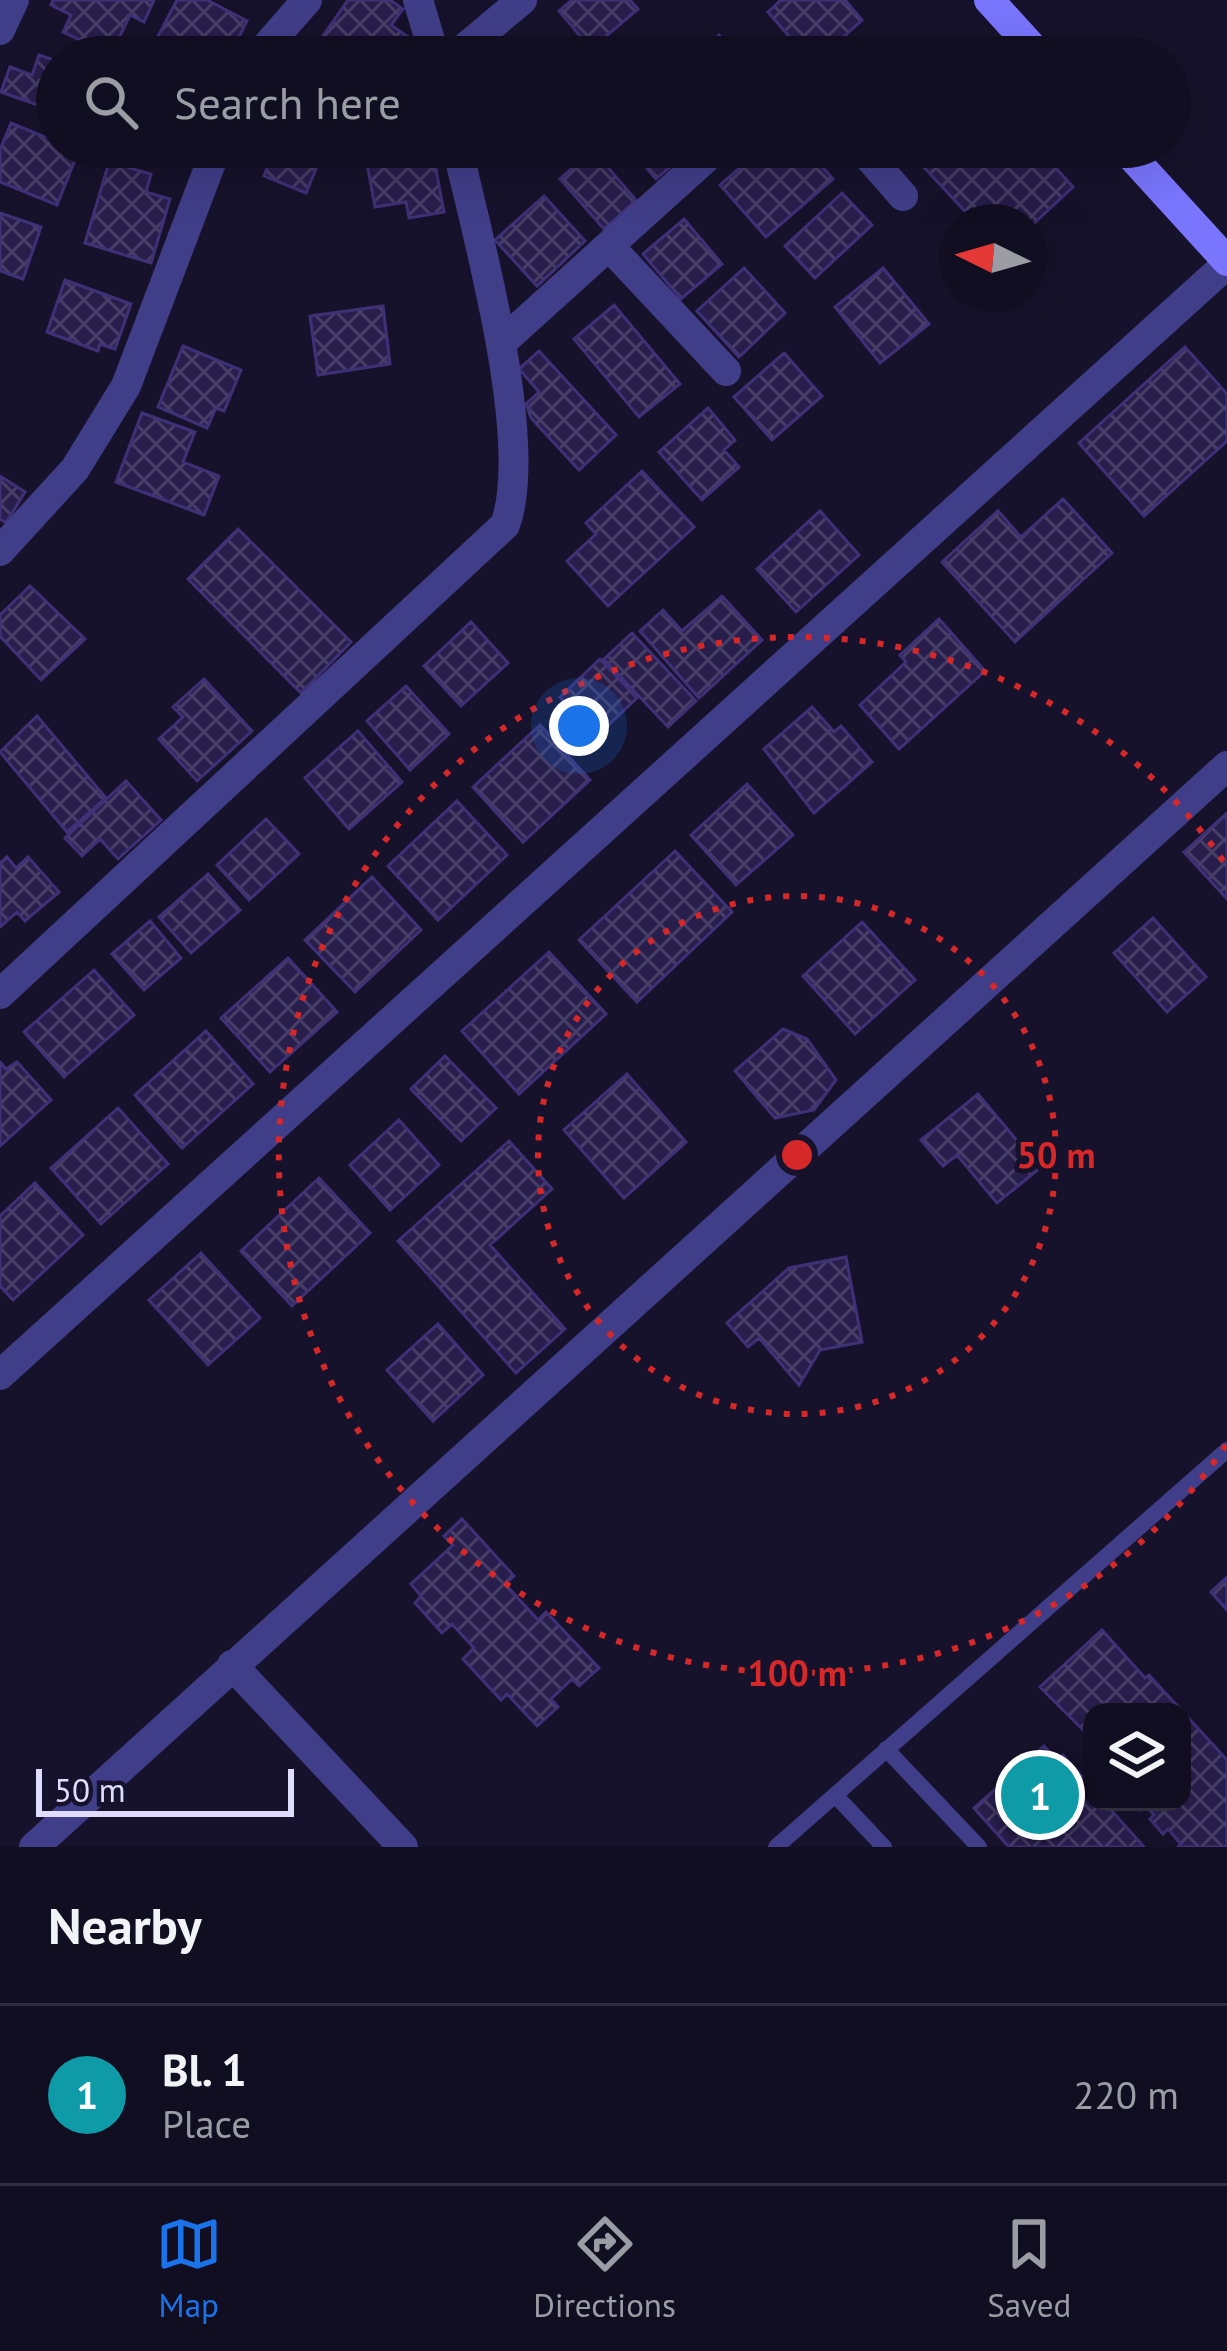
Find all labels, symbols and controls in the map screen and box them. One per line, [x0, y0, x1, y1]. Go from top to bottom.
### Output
search box [36, 36, 1191, 168]
icon: search [78, 69, 144, 135]
text: Search here [174, 73, 401, 131]
north arrow [939, 204, 1047, 312]
your location [549, 696, 609, 756]
text: 50 m [1017, 1131, 1095, 1178]
centre of rings [776, 1134, 818, 1176]
text: 100 m [747, 1649, 847, 1696]
map controls [1083, 1703, 1191, 1811]
button: layers [1083, 1703, 1191, 1811]
pin: 1 [1001, 1750, 1079, 1840]
scale bar [36, 1763, 294, 1816]
text: 50 m [54, 1768, 126, 1811]
text: Nearby [48, 1892, 202, 1958]
text: Bl. 1 [162, 2040, 247, 2098]
text: 1 [76, 2069, 98, 2120]
text: 220 m [1073, 2069, 1179, 2120]
text: Place [162, 2098, 251, 2149]
tab: Map [156, 2211, 222, 2326]
tab: Directions [533, 2211, 676, 2326]
tab: Saved [987, 2211, 1071, 2326]

